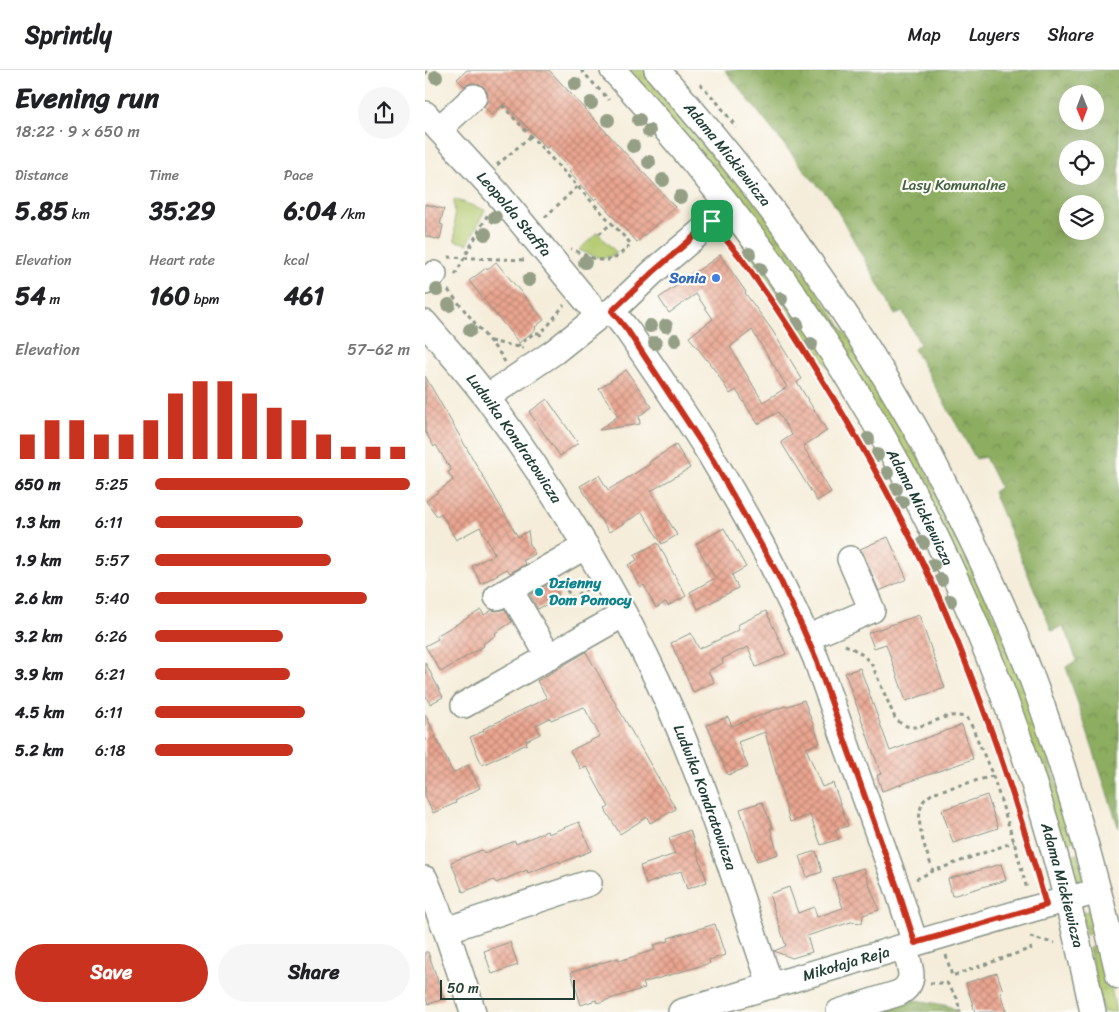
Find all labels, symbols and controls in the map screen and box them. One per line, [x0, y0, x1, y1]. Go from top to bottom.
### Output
text: Sprintly [25, 14, 112, 56]
text: Map [908, 19, 941, 51]
text: Layers [969, 19, 1020, 51]
text: Share [1048, 19, 1094, 51]
text: Evening run [15, 73, 159, 122]
north arrow [1059, 85, 1104, 130]
map controls [1059, 85, 1104, 240]
button: share [358, 87, 410, 139]
street label: Adama Mickiewicza [676, 95, 778, 213]
text: 18:22 · 9 × 650 m [15, 117, 140, 146]
button: locate [1059, 140, 1104, 185]
text: Distance [15, 163, 68, 188]
text: Time [149, 163, 179, 188]
text: Pace [284, 163, 313, 188]
street label: Leopolda Staffa [470, 165, 558, 263]
park label: Lasy Komunalne [902, 172, 1006, 198]
text: 5.85 [15, 188, 68, 233]
text: 35:29 [149, 188, 216, 233]
text: 6:04 [284, 188, 337, 233]
button: layers [1059, 195, 1104, 240]
pin [691, 200, 733, 242]
text: km [68, 202, 90, 227]
text: /km [337, 202, 366, 227]
icon: arrive [698, 207, 726, 235]
text: Elevation [15, 248, 72, 273]
text: Heart rate [149, 248, 215, 273]
text: kcal [284, 248, 309, 273]
place label: Sonia [668, 265, 706, 291]
marker: Sonia [710, 272, 722, 284]
text: 54 [15, 273, 46, 318]
text: 160 [149, 273, 190, 318]
text: 461 [284, 273, 324, 318]
text: m [46, 287, 60, 312]
text: bpm [190, 287, 220, 312]
text: Elevation [15, 335, 80, 364]
text: 57–62 m [347, 335, 410, 364]
street label: Ludwika Kondratowicza [460, 367, 569, 509]
street label: Adama Mickiewicza [879, 443, 961, 571]
text: 650 m [15, 470, 60, 499]
text: 5:25 [95, 470, 129, 499]
text: 1.3 km [15, 508, 60, 537]
text: 6:11 [95, 508, 123, 537]
text: 1.9 km [15, 546, 61, 575]
text: 5:57 [95, 546, 129, 575]
place label: Dzienny Dom Pomocy [549, 570, 633, 613]
text: 2.6 km [15, 584, 63, 613]
text: 5:40 [95, 584, 130, 613]
marker: Dzienny Dom Pomocy [533, 586, 545, 598]
text: 3.2 km [15, 622, 63, 651]
text: 6:26 [95, 622, 127, 651]
text: 3.9 km [15, 660, 63, 689]
text: 6:21 [95, 660, 125, 689]
text: 4.5 km [15, 698, 65, 727]
text: 6:11 [95, 698, 123, 727]
street label: Ludwika Kondratowicza [666, 720, 744, 874]
text: 5.2 km [15, 736, 64, 765]
text: 6:18 [95, 736, 125, 765]
street label: Adama Mickiewicza [1033, 819, 1092, 951]
street label: Mikołaja Reja [799, 938, 893, 989]
button: Save [15, 944, 208, 1002]
button: Share [218, 944, 410, 1002]
text: 50 m [447, 976, 479, 1001]
scale bar [440, 977, 575, 1000]

